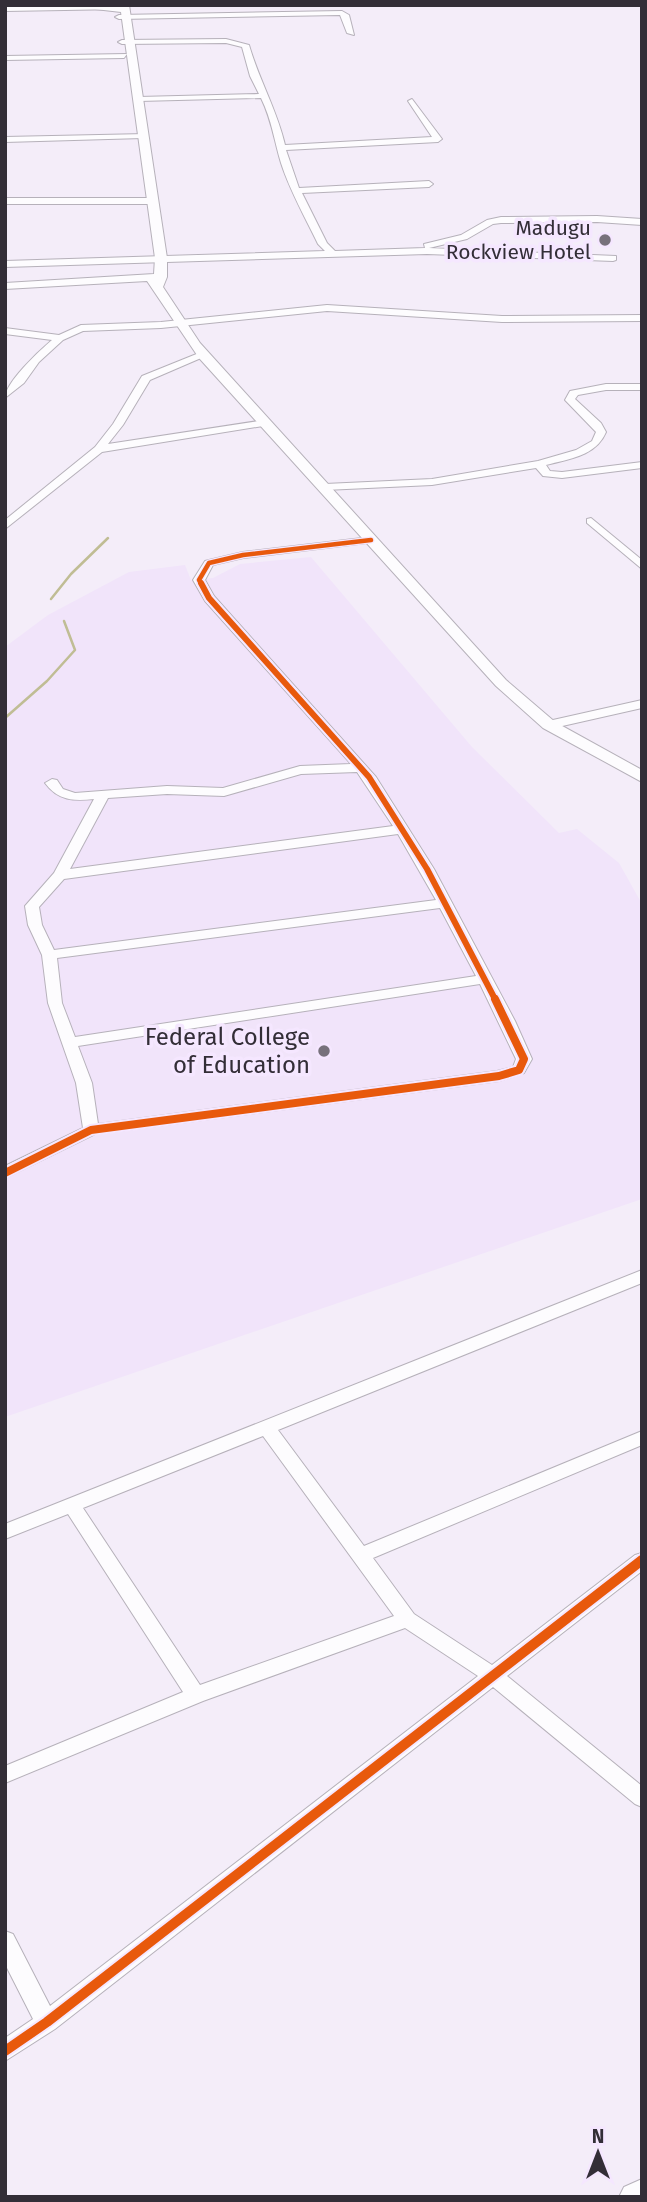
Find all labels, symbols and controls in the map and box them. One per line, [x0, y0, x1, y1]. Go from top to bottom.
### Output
place label: Madugu Rockview Hotel [446, 215, 591, 265]
marker: Madugu Rockview Hotel [597, 232, 613, 248]
place label: Federal College of Education [145, 1023, 310, 1079]
marker: Federal College of Education [316, 1043, 332, 1059]
north arrow [563, 2118, 633, 2188]
text: N [592, 2125, 604, 2148]

